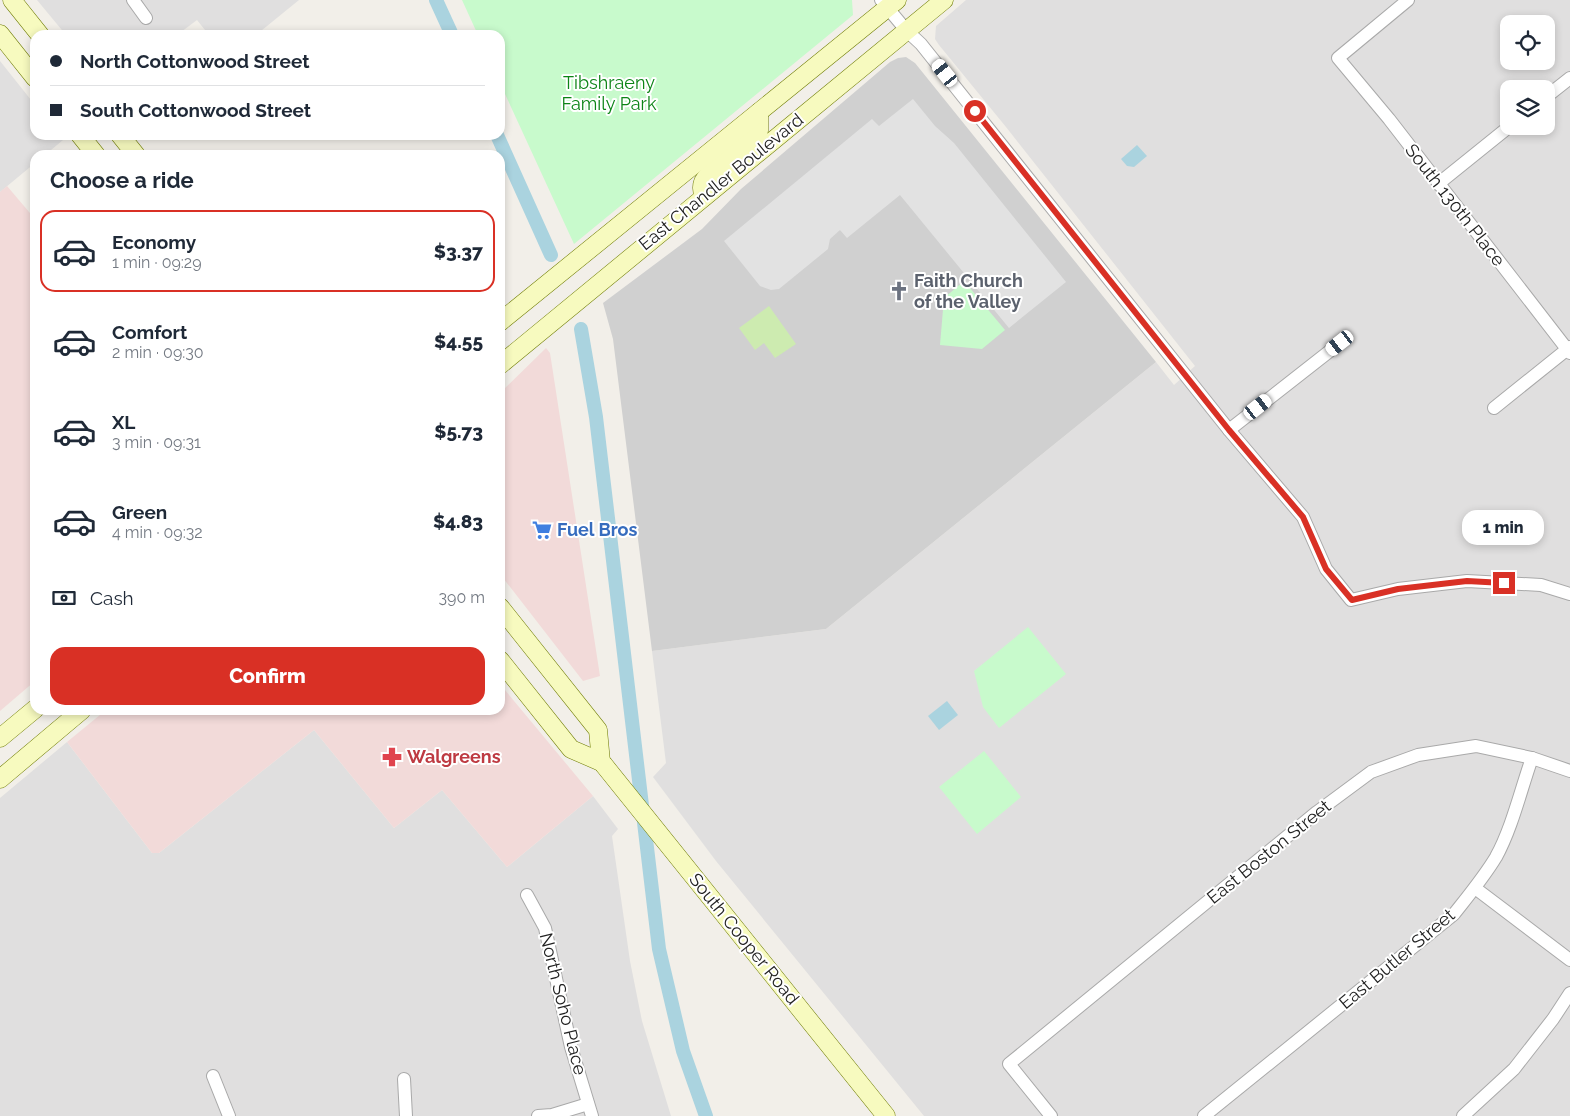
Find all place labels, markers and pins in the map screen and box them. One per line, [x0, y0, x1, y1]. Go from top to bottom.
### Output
place label: Faith Church of the Valley [914, 270, 1023, 312]
church icon: Faith Church of the Valley [888, 280, 910, 302]
supermarket icon: Fuel Bros [531, 519, 553, 541]
place label: Fuel Bros [557, 519, 637, 540]
pharmacy icon: Walgreens [381, 746, 403, 768]
place label: Walgreens [407, 746, 501, 767]

